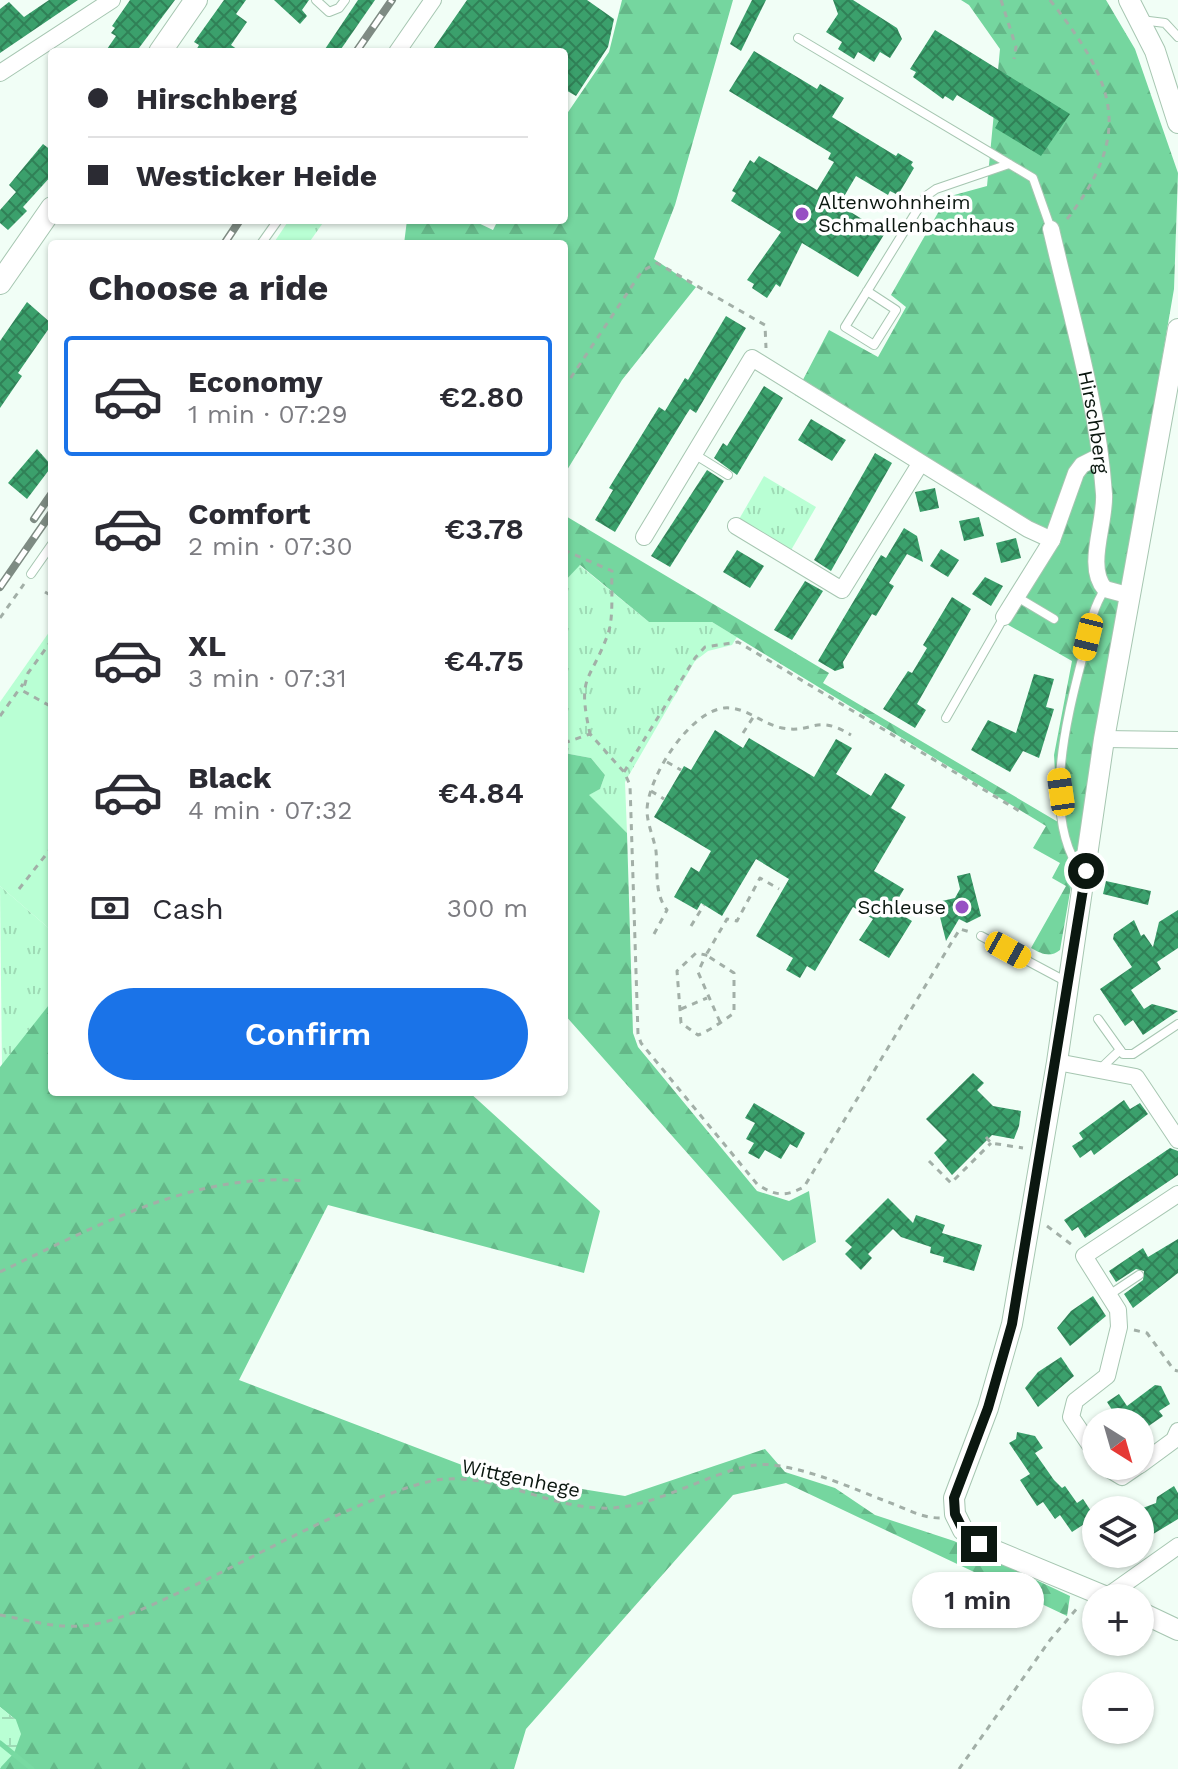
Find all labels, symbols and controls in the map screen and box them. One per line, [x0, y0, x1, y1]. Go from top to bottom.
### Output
text: Hirschberg [136, 81, 297, 116]
text: Westicker Heide [136, 158, 377, 193]
place label: Altenwohnheim Schmallenbachhaus [818, 190, 1015, 237]
marker: Altenwohnheim Schmallenbachhaus [793, 205, 811, 223]
text: Choose a ride [88, 267, 328, 309]
icon: car [92, 360, 164, 432]
text: Economy [188, 364, 323, 399]
street label: Hirschberg [1073, 368, 1114, 475]
text: €2.80 [439, 379, 524, 414]
text: 1 min · 07:29 [188, 399, 348, 429]
icon: car [92, 492, 164, 564]
text: Comfort [188, 496, 310, 531]
text: €3.78 [444, 511, 524, 546]
text: 2 min · 07:30 [188, 531, 353, 561]
car [1071, 611, 1105, 663]
icon: car [92, 624, 164, 696]
text: XL [188, 628, 226, 663]
text: €4.75 [444, 643, 524, 678]
text: 3 min · 07:31 [188, 663, 347, 693]
icon: car [92, 756, 164, 828]
text: Black [188, 760, 272, 795]
car [1046, 767, 1076, 817]
text: €4.84 [438, 775, 524, 810]
text: 4 min · 07:32 [188, 795, 352, 825]
route start [1068, 853, 1104, 889]
icon: cash [88, 886, 132, 930]
text: Cash [152, 891, 224, 926]
text: 300 m [447, 893, 528, 923]
place label: Schleuse [858, 895, 946, 919]
marker: Schleuse [953, 898, 971, 916]
car [981, 928, 1035, 972]
button: Confirm [88, 988, 528, 1080]
north arrow [1082, 1408, 1154, 1480]
map controls [1082, 1408, 1154, 1744]
street label: Wittgenhege [459, 1454, 583, 1502]
button: layers [1082, 1496, 1154, 1568]
route end [961, 1526, 997, 1562]
callout: 1 min [913, 1572, 1045, 1628]
button: + [1082, 1584, 1154, 1656]
text: 1 min [945, 1585, 1011, 1615]
button: − [1082, 1672, 1154, 1744]

